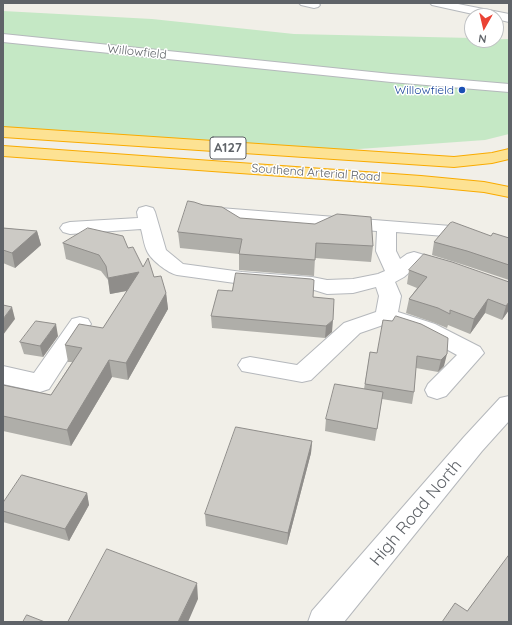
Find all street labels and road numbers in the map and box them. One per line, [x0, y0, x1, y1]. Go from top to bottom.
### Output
street label: Willowfield [107, 42, 167, 62]
road number: A127 [210, 137, 246, 159]
street label: Southend Arterial Road [251, 161, 381, 185]
street label: High Road North [366, 456, 466, 570]

